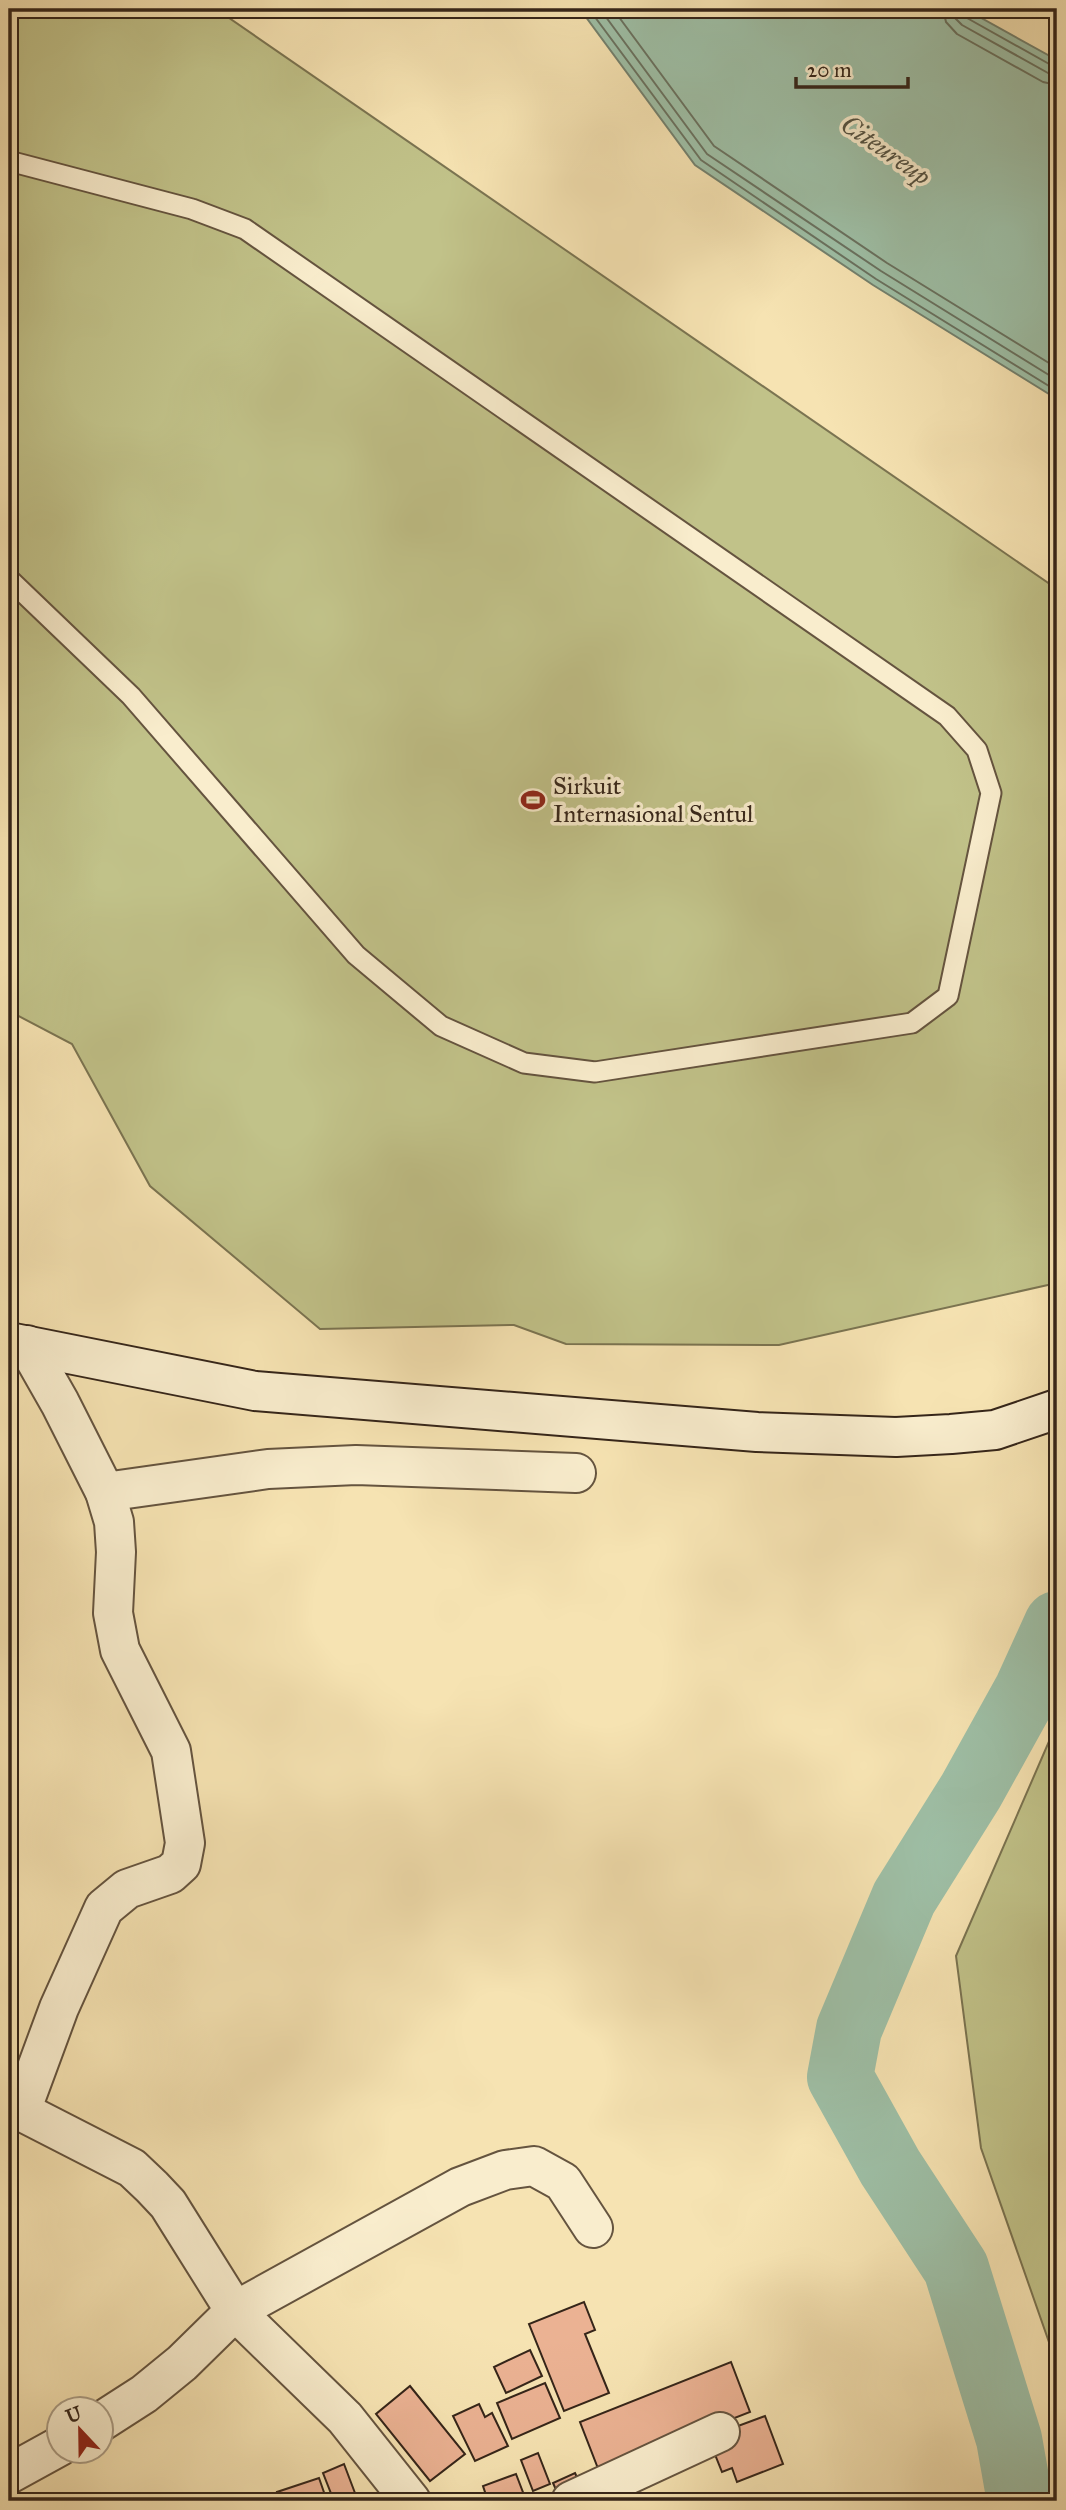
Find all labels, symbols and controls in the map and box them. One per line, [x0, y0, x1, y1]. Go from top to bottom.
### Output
scale bar [796, 46, 908, 90]
text: 20 m [807, 57, 852, 83]
water label: Citeureup [835, 108, 937, 193]
place label: Sirkuit Internasional Sentul [553, 771, 754, 829]
sports icon: Sirkuit Internasional Sentul [519, 786, 547, 814]
north arrow [46, 2394, 116, 2464]
text: U [63, 2401, 86, 2428]

